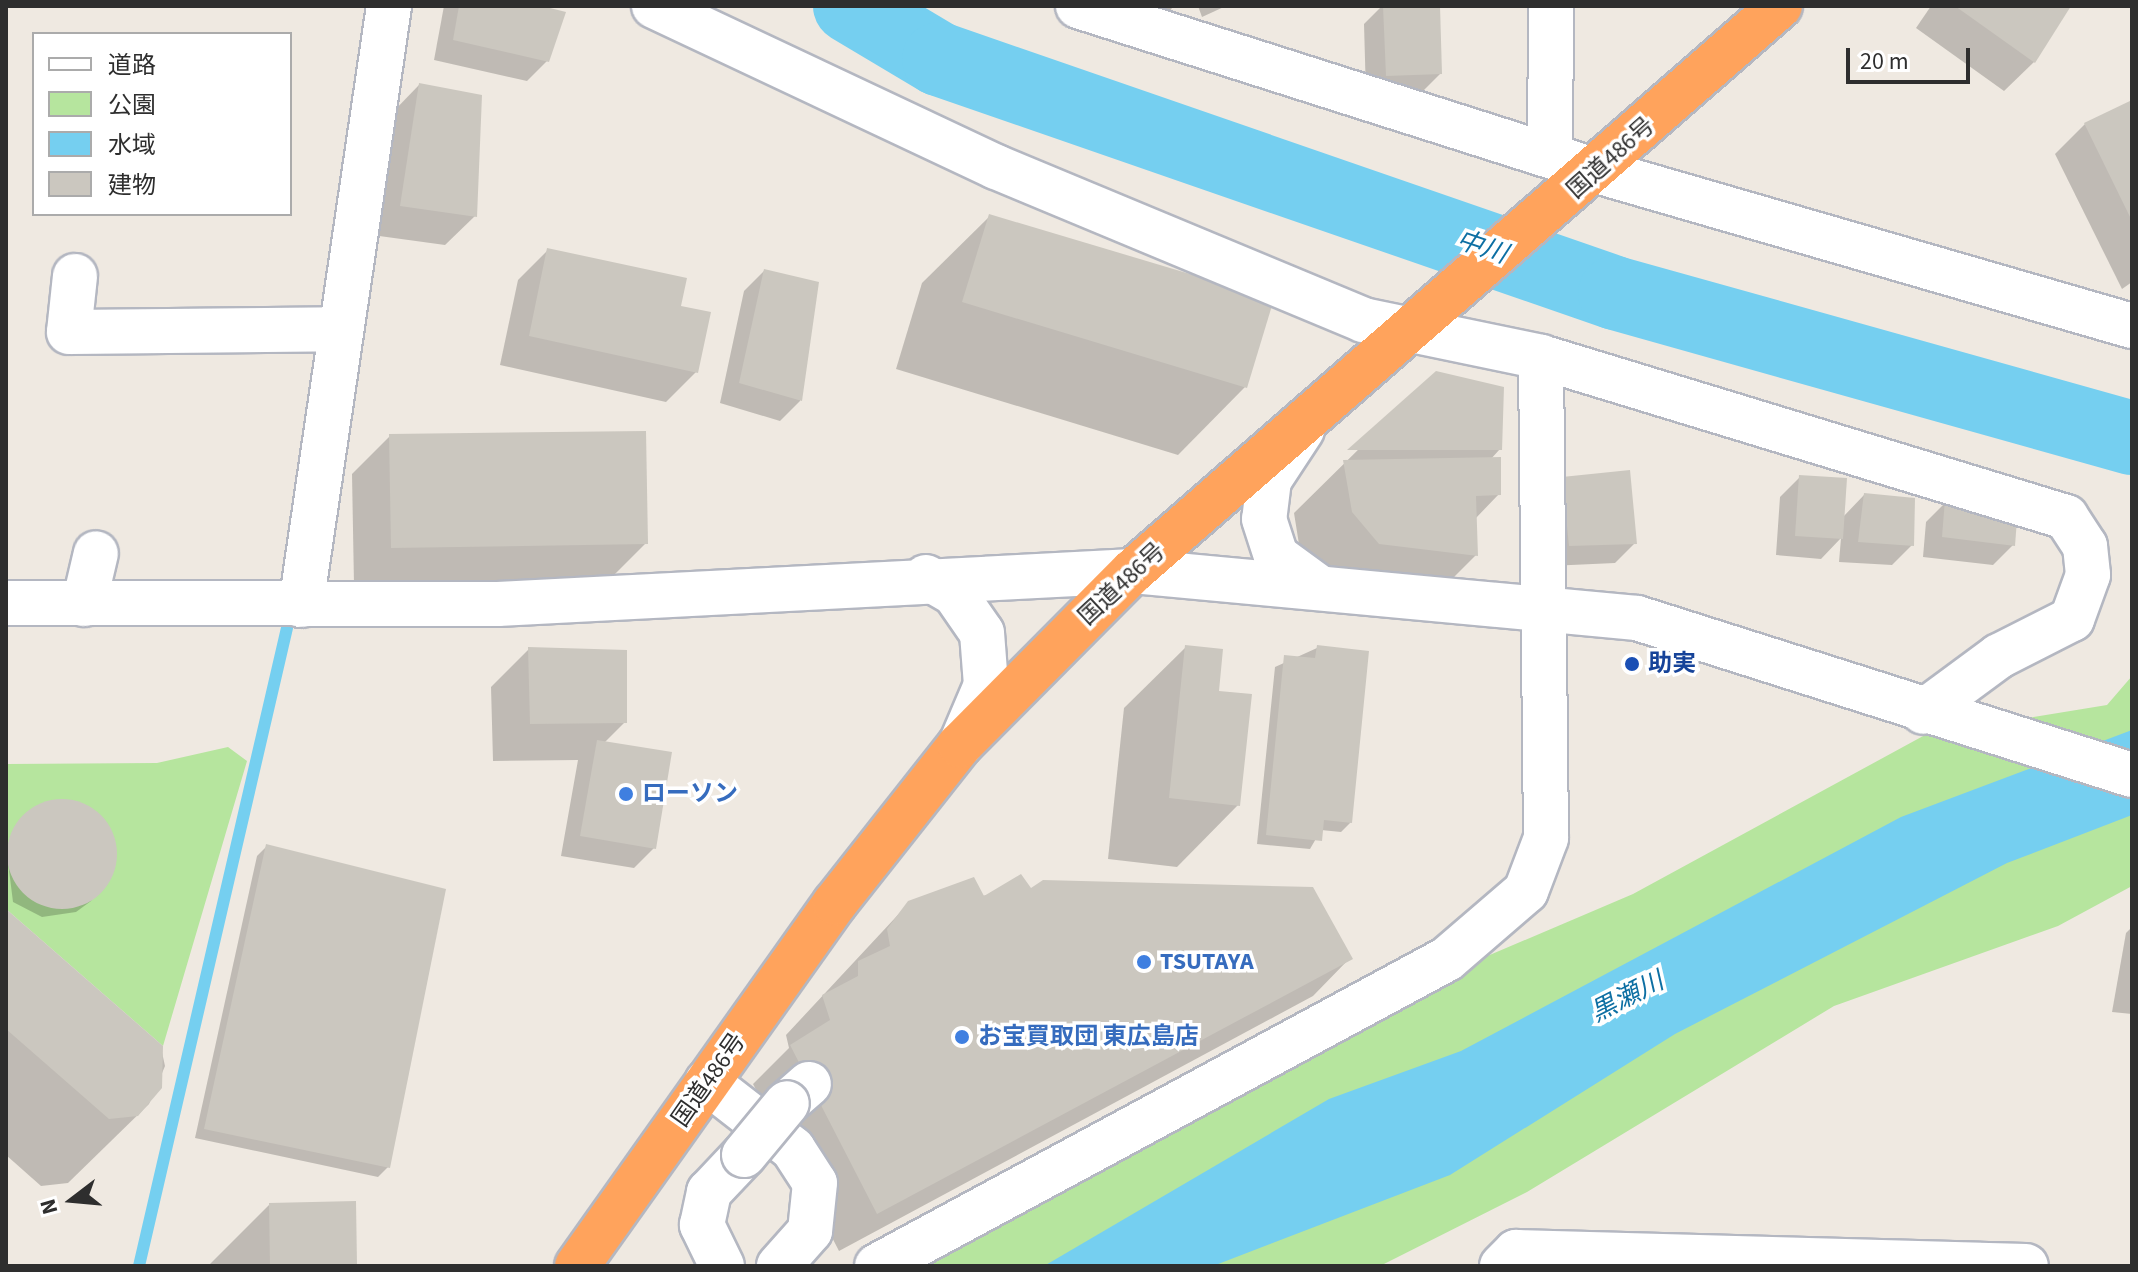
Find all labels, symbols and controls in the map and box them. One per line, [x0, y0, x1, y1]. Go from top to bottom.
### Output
legend [32, 32, 292, 216]
scale bar [1850, 32, 1974, 82]
text: 20 m [1860, 44, 1909, 79]
text: 道路 [108, 48, 156, 83]
text: 公園 [108, 88, 156, 123]
street label: 国道486号 [1561, 111, 1661, 205]
text: 水域 [108, 128, 156, 163]
text: 建物 [108, 168, 156, 203]
water label: 中川 [1452, 224, 1512, 270]
street label: 国道486号 [1073, 537, 1171, 631]
place label: 助実 [1648, 650, 1696, 678]
marker: 助実 [1623, 655, 1641, 673]
place label: ローソン [642, 780, 738, 808]
marker: ローソン [617, 785, 635, 803]
place label: TSUTAYA [1160, 948, 1254, 976]
marker: TSUTAYA [1135, 953, 1153, 971]
water label: 黒瀬川 [1585, 965, 1669, 1029]
place label: お宝買取団 東広島店 [978, 1023, 1199, 1051]
street label: 国道486号 [666, 1028, 752, 1132]
marker: お宝買取団 東広島店 [953, 1028, 971, 1046]
north arrow [32, 1160, 112, 1240]
text: N [32, 1195, 66, 1218]

